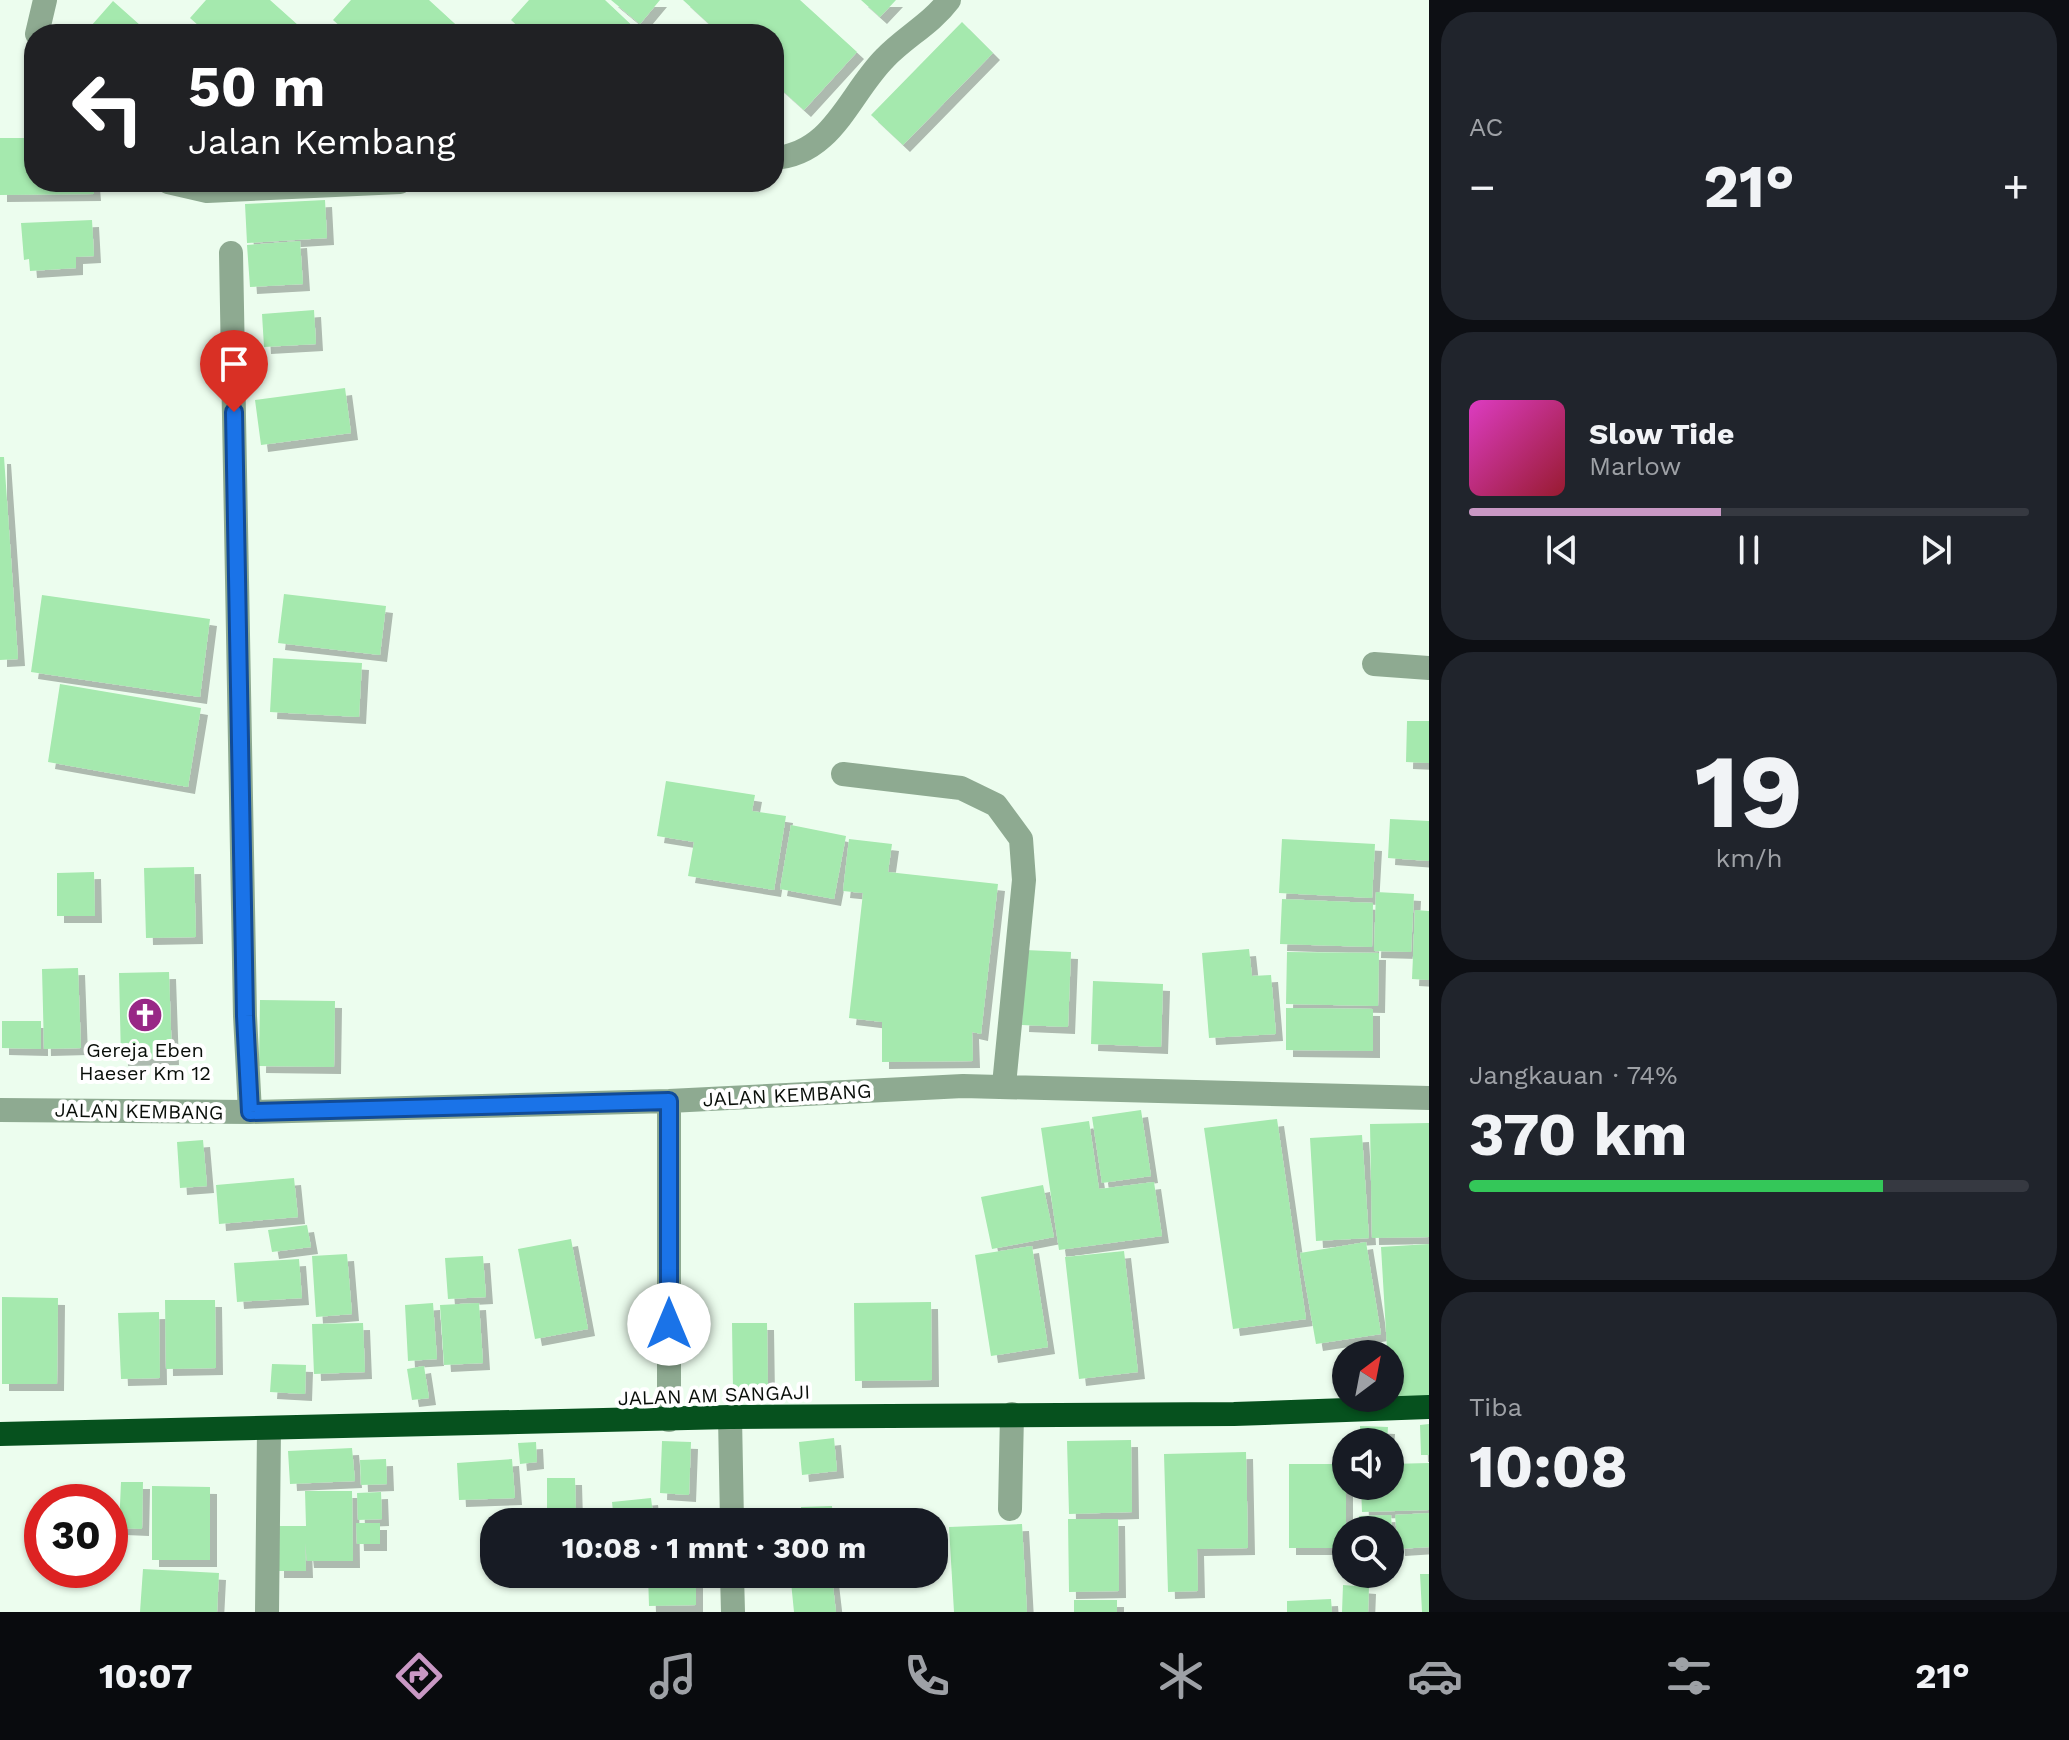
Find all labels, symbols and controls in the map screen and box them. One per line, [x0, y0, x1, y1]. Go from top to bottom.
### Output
text: 50 m [188, 54, 325, 120]
icon: left [56, 56, 160, 160]
text: AC [1469, 112, 1503, 142]
text: Jalan Kembang [188, 121, 456, 163]
text: 21° [1703, 151, 1795, 222]
text: − [1469, 161, 1496, 213]
text: + [2002, 161, 2029, 213]
pin [200, 330, 268, 412]
icon: arrive [212, 342, 256, 386]
text: Slow Tide [1589, 416, 1734, 451]
text: Marlow [1589, 451, 1681, 481]
icon: previous [1540, 528, 1584, 572]
icon: pause [1727, 528, 1771, 572]
icon: next [1914, 528, 1958, 572]
text: 19 [1695, 730, 1803, 852]
text: km/h [1716, 843, 1782, 873]
church icon: Gereja Eben Haeser Km 12 [126, 996, 164, 1034]
place label: Gereja Eben Haeser Km 12 [79, 1038, 211, 1085]
text: Jangkauan · 74% [1469, 1060, 1678, 1090]
street label: JALAN KEMBANG [702, 1079, 872, 1111]
street label: JALAN KEMBANG [54, 1098, 224, 1124]
text: 370 km [1469, 1099, 1687, 1170]
position arrow [627, 1282, 711, 1366]
north arrow [1332, 1340, 1404, 1412]
map controls [1332, 1340, 1404, 1588]
street label: JALAN AM SANGAJI [617, 1380, 811, 1410]
text: Tiba [1469, 1392, 1522, 1422]
button: sound [1332, 1428, 1404, 1500]
text: 10:08 [1469, 1431, 1628, 1502]
speed limit sign: 30 [24, 1484, 128, 1588]
button: search [1332, 1516, 1404, 1588]
text: 10:08 · 1 mnt · 300 m [562, 1530, 866, 1565]
icon: directions [391, 1648, 447, 1704]
icon: music [645, 1648, 701, 1704]
icon: phone [899, 1648, 955, 1704]
icon: climate [1153, 1648, 1209, 1704]
icon: car [1407, 1648, 1463, 1704]
icon: filters [1661, 1648, 1717, 1704]
text: 10:07 [99, 1655, 193, 1697]
text: 21° [1915, 1655, 1970, 1697]

